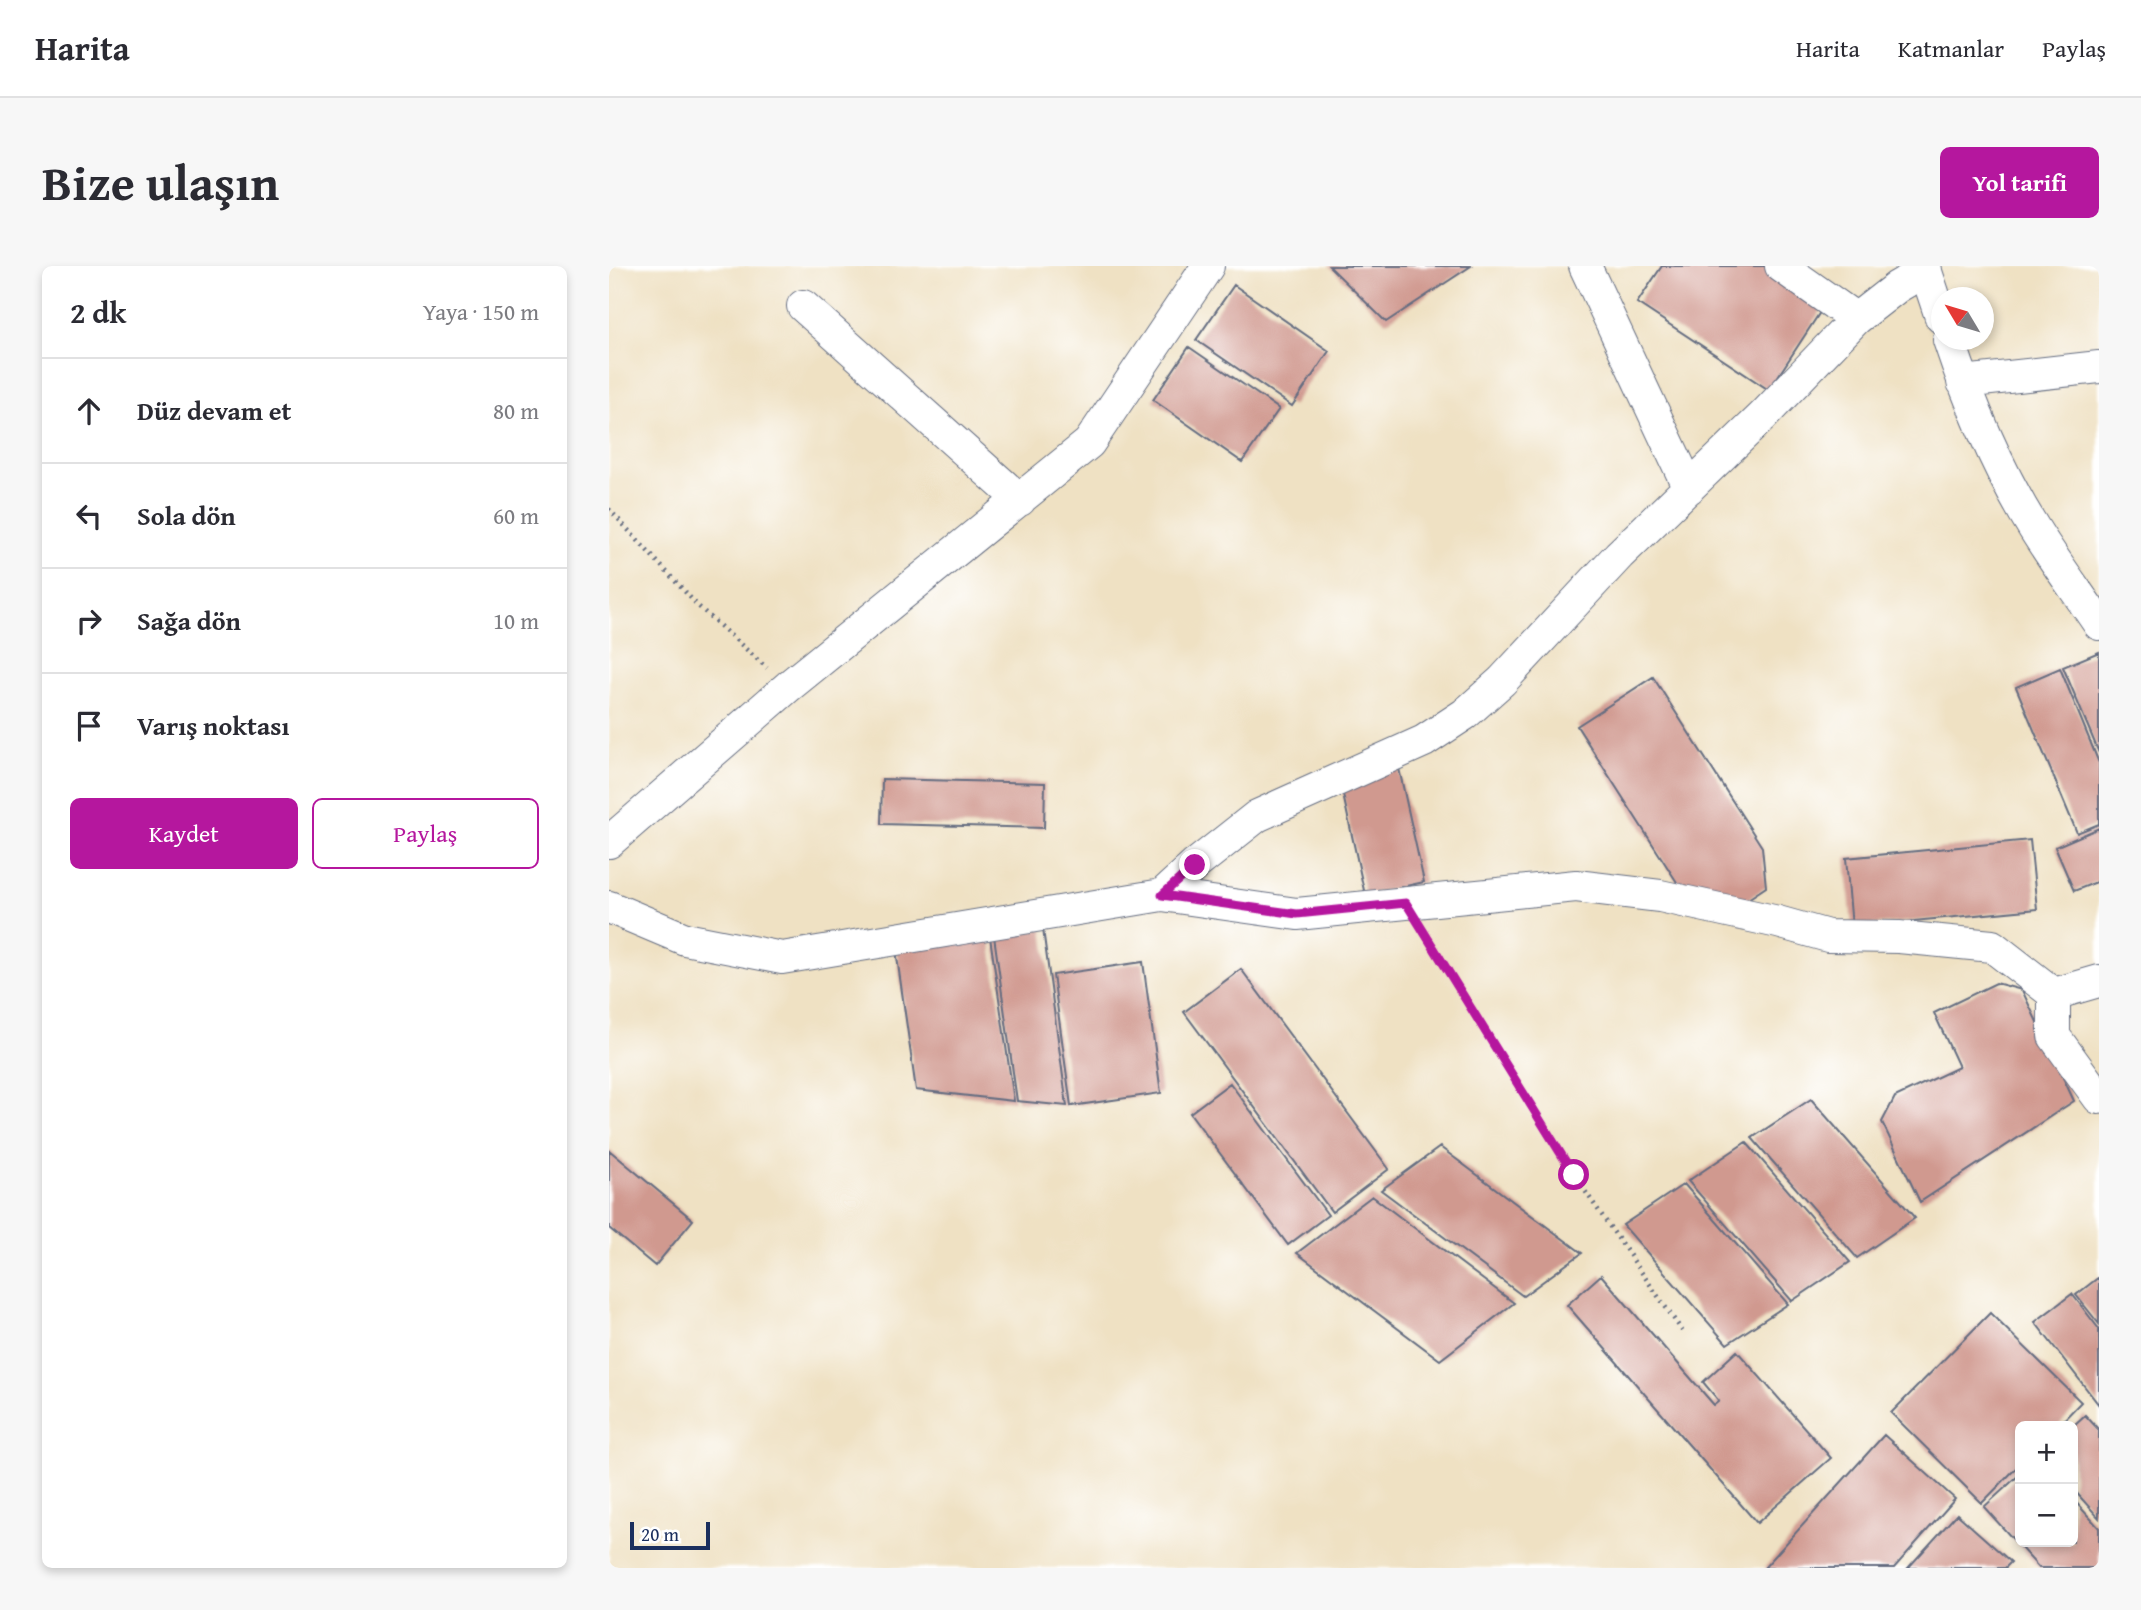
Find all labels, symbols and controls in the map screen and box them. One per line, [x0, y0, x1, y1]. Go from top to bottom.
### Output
text: Harita [35, 24, 130, 72]
text: Harita [1796, 31, 1860, 66]
text: Katmanlar [1898, 31, 2004, 66]
text: Paylaş [2042, 31, 2106, 66]
text: Bize ulaşın [42, 146, 279, 218]
button: Yol tarifi [1940, 147, 2099, 218]
north arrow [1931, 287, 1994, 350]
text: 2 dk [70, 290, 126, 334]
text: Yaya · 150 m [423, 295, 539, 328]
text: Düz devam et [137, 391, 291, 430]
icon: ahead [70, 392, 108, 430]
text: 80 m [493, 394, 539, 427]
text: Sola dön [137, 496, 236, 535]
icon: left [70, 497, 108, 535]
text: 60 m [493, 499, 539, 532]
text: Sağa dön [137, 601, 241, 640]
icon: right [70, 602, 108, 640]
text: 10 m [493, 604, 539, 637]
text: Varış noktası [137, 706, 289, 745]
icon: arrive [70, 707, 108, 745]
button: Kaydet [70, 798, 298, 869]
button: Paylaş [312, 798, 539, 869]
route end [1179, 849, 1210, 880]
route start [1558, 1159, 1589, 1190]
map controls [2015, 1421, 2078, 1547]
button: + [2015, 1421, 2078, 1484]
button: − [2015, 1484, 2078, 1547]
scale bar [630, 1519, 711, 1551]
text: 20 m [641, 1520, 679, 1548]

